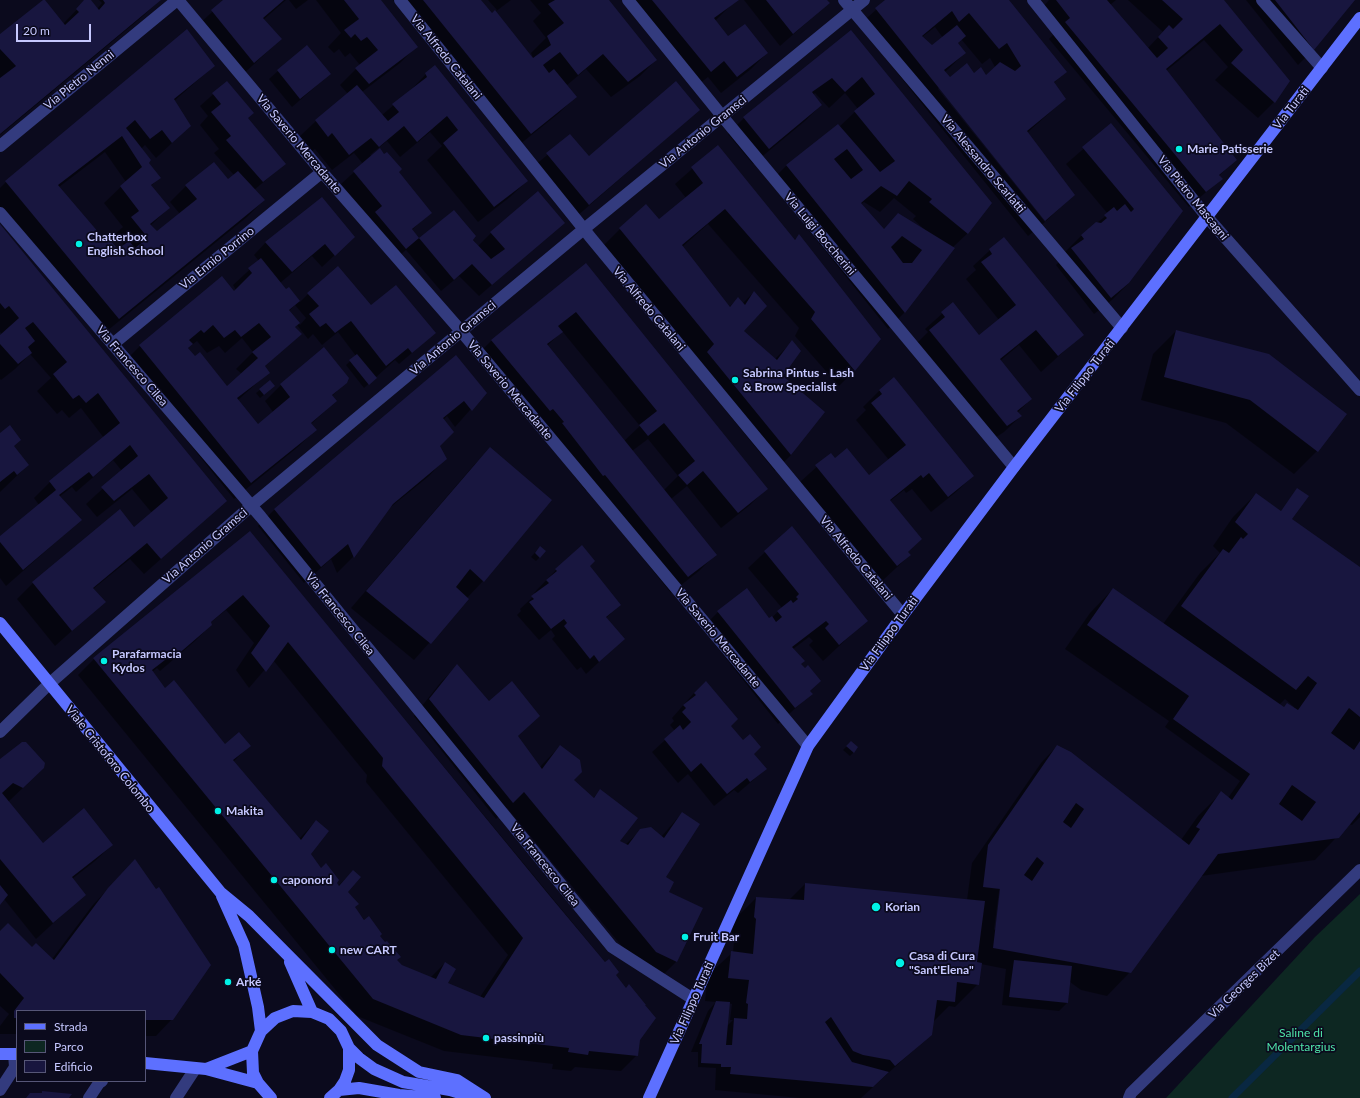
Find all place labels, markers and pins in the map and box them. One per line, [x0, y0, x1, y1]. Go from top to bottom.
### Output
place label: Marie Patisserie [1187, 142, 1273, 156]
marker: Marie Patisserie [1174, 144, 1184, 154]
place label: Chatterbox English School [87, 230, 164, 258]
marker: Chatterbox English School [74, 239, 84, 249]
place label: Sabrina Pintus - Lash & Brow Specialist [743, 366, 854, 394]
marker: Sabrina Pintus - Lash & Brow Specialist [730, 375, 740, 385]
place label: Parafarmacia Kydos [112, 647, 182, 675]
marker: Parafarmacia Kydos [99, 656, 109, 666]
place label: Makita [226, 804, 263, 818]
marker: Makita [213, 806, 223, 816]
place label: caponord [282, 873, 332, 887]
marker: caponord [269, 875, 279, 885]
place label: Korian [885, 900, 920, 914]
marker: Korian [870, 901, 882, 913]
place label: Fruit Bar [693, 930, 739, 944]
marker: Fruit Bar [680, 932, 690, 942]
place label: new CART [340, 943, 397, 957]
marker: new CART [327, 945, 337, 955]
place label: Casa di Cura "Sant'Elena" [909, 949, 975, 977]
marker: Casa di Cura "Sant'Elena" [894, 957, 906, 969]
place label: Arké [236, 975, 261, 989]
marker: Arké [223, 977, 233, 987]
place label: passinpiù [494, 1031, 544, 1045]
marker: passinpiù [481, 1033, 491, 1043]

